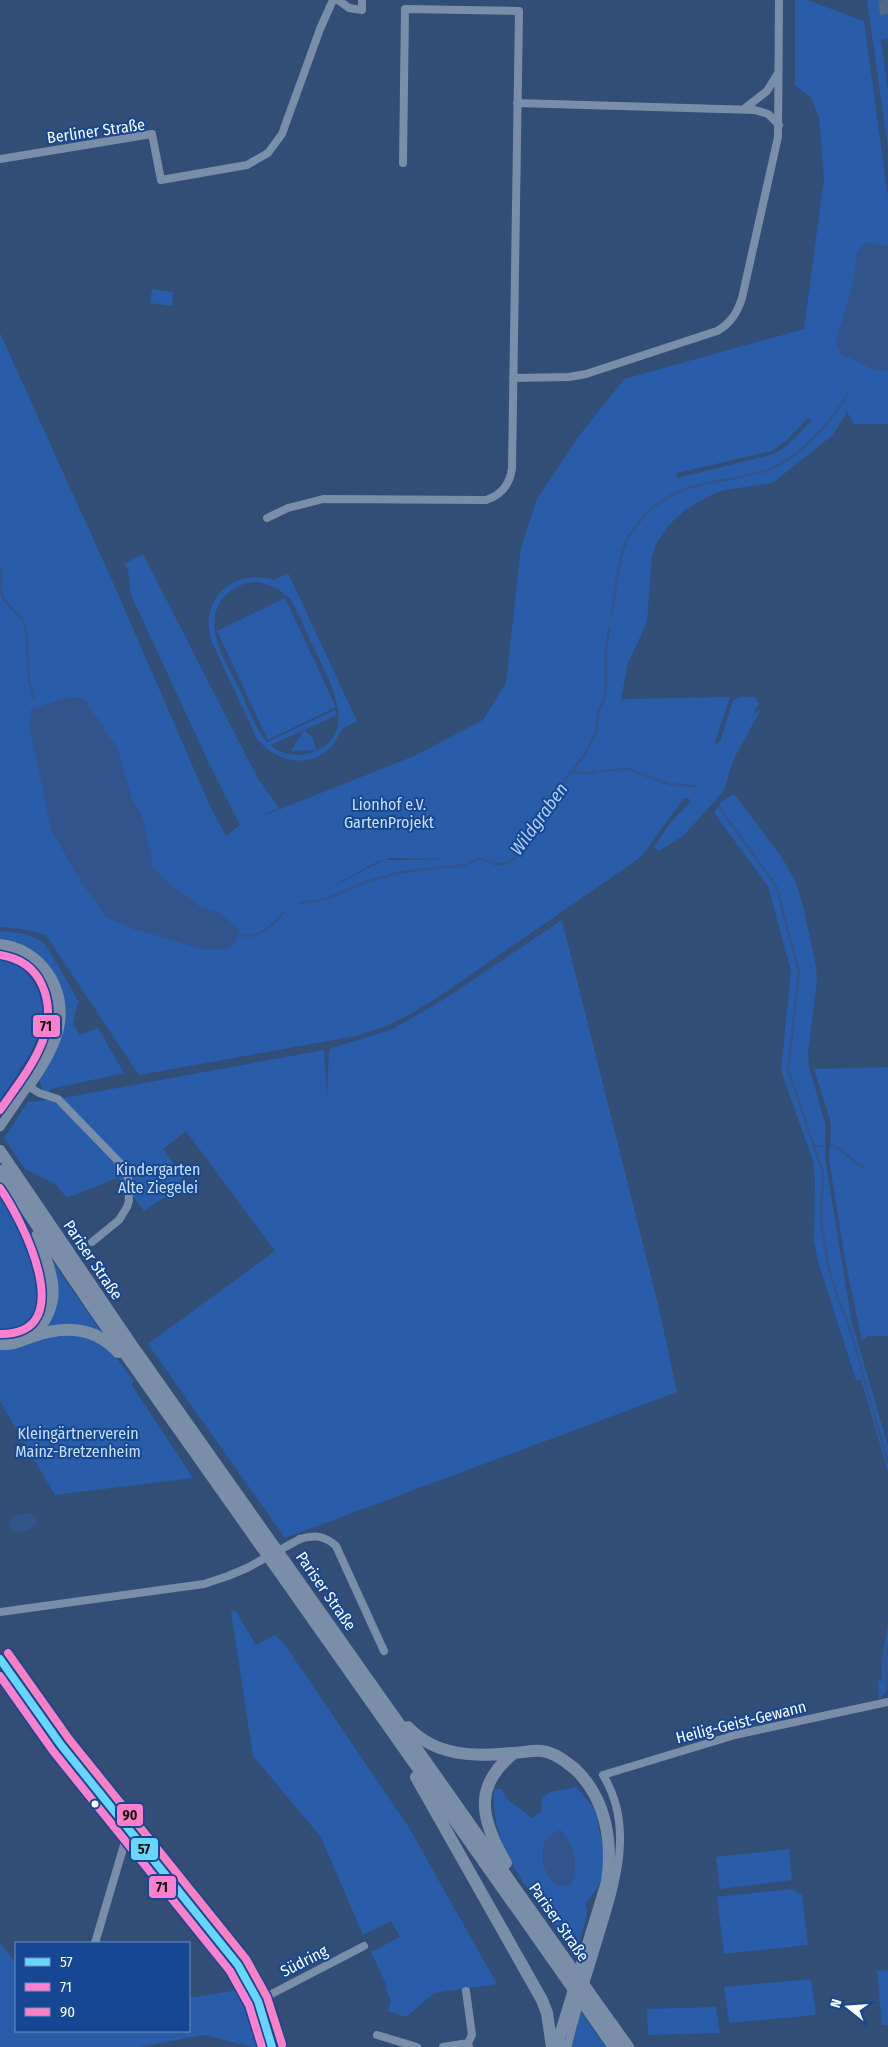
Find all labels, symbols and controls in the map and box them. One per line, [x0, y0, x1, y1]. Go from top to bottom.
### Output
street label: Berliner Straße [46, 115, 146, 147]
water label: Wildgraben [505, 779, 573, 859]
park label: Lionhof e.V. GartenProjekt [344, 795, 435, 832]
line badge: 71 [32, 1014, 61, 1038]
text: 71 [40, 1018, 52, 1035]
park label: Kindergarten Alte Ziegelei [116, 1160, 200, 1197]
street label: Pariser Straße [60, 1217, 127, 1303]
park label: Kleingärtnerverein Mainz-Bretzenheim [15, 1424, 141, 1461]
street label: Pariser Straße [292, 1548, 360, 1634]
street label: Heilig-Geist-Gewann [674, 1697, 808, 1747]
unlabelled marker [90, 1799, 100, 1809]
line badge: 90 [116, 1803, 144, 1827]
text: 90 [123, 1807, 138, 1824]
line badge: 57 [130, 1837, 159, 1861]
text: 57 [138, 1841, 150, 1858]
line badge: 71 [148, 1875, 177, 1899]
text: 71 [156, 1879, 168, 1896]
street label: Pariser Straße [525, 1879, 593, 1965]
street label: Südring [277, 1941, 331, 1981]
legend [15, 1942, 190, 2032]
text: 57 [60, 1953, 73, 1971]
text: 71 [60, 1978, 72, 1996]
north arrow [823, 1982, 873, 2032]
text: N [827, 1997, 845, 2010]
text: 90 [60, 2003, 75, 2021]

